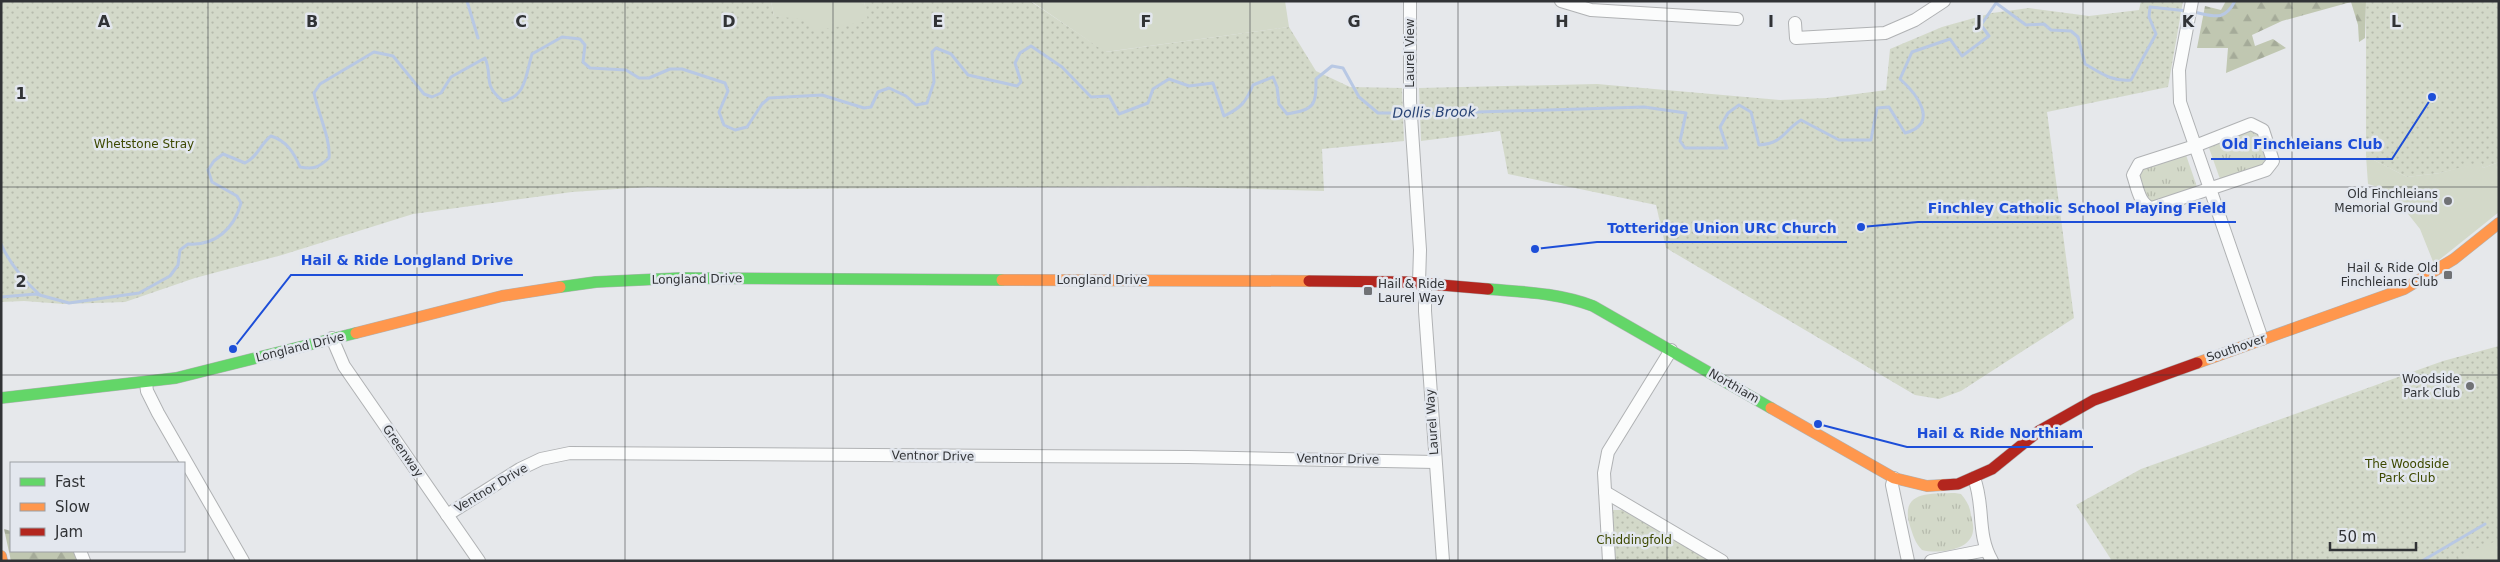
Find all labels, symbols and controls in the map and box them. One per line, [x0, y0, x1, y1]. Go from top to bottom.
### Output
text: A [98, 12, 111, 31]
text: B [306, 12, 318, 31]
text: C [515, 12, 527, 31]
text: D [722, 12, 736, 31]
text: E [933, 12, 943, 31]
text: F [1141, 12, 1151, 31]
text: G [1347, 12, 1361, 31]
text: H [1555, 12, 1569, 31]
text: I [1768, 12, 1774, 31]
text: J [1975, 12, 1982, 31]
text: K [2182, 12, 2195, 31]
text: L [2391, 12, 2401, 31]
street label: Laurel View [1403, 18, 1417, 88]
text: 1 [15, 84, 27, 103]
water label: Dollis Brook [1392, 103, 1477, 121]
callout: Old Finchleians Club [2211, 130, 2392, 159]
text: Old Finchleians Club [2222, 136, 2382, 152]
park label: Whetstone Stray [94, 137, 194, 151]
place label: Old Finchleians Memorial Ground [2334, 187, 2438, 215]
callout: Finchley Catholic School Playing Field [1918, 193, 2236, 222]
marker: Old Finchleians Memorial Ground [2442, 195, 2454, 207]
text: Finchley Catholic School Playing Field [1928, 200, 2226, 216]
callout: Totteridge Union URC Church [1597, 213, 1847, 242]
text: Totteridge Union URC Church [1607, 220, 1837, 236]
callout: Hail & Ride Longland Drive [291, 246, 523, 275]
text: Hail & Ride Longland Drive [301, 252, 513, 268]
place label: Hail & Ride Old Finchleians Club [2341, 261, 2438, 289]
marker: Hail & Ride Old Finchleians Club [2442, 269, 2454, 281]
street label: Longland Drive [652, 271, 742, 287]
text: 2 [15, 272, 27, 291]
street label: Longland Drive [1057, 273, 1147, 287]
place label: Hail & Ride Laurel Way [1378, 277, 1445, 305]
marker: Hail & Ride Laurel Way [1362, 285, 1374, 297]
street label: Longland Drive [254, 329, 346, 365]
street label: Southover [2205, 331, 2267, 365]
street label: Northiam [1706, 366, 1762, 406]
place label: Woodside Park Club [2402, 372, 2460, 400]
marker: Woodside Park Club [2464, 380, 2476, 392]
street label: Laurel Way [1423, 388, 1441, 456]
callout: Hail & Ride Northiam [1907, 418, 2093, 447]
street label: Greenway [380, 422, 426, 480]
text: Hail & Ride Northiam [1917, 425, 2083, 441]
street label: Ventnor Drive [892, 448, 974, 464]
street label: Ventnor Drive [1297, 451, 1379, 467]
park label: The Woodside Park Club [2364, 457, 2449, 485]
street label: Ventnor Drive [452, 461, 530, 515]
legend [10, 462, 185, 552]
text: Fast [55, 473, 85, 491]
text: Slow [55, 498, 90, 516]
scale bar [2330, 520, 2416, 552]
text: Jam [54, 523, 83, 541]
text: 50 m [2338, 528, 2376, 546]
park label: Chiddingfold [1596, 533, 1672, 547]

